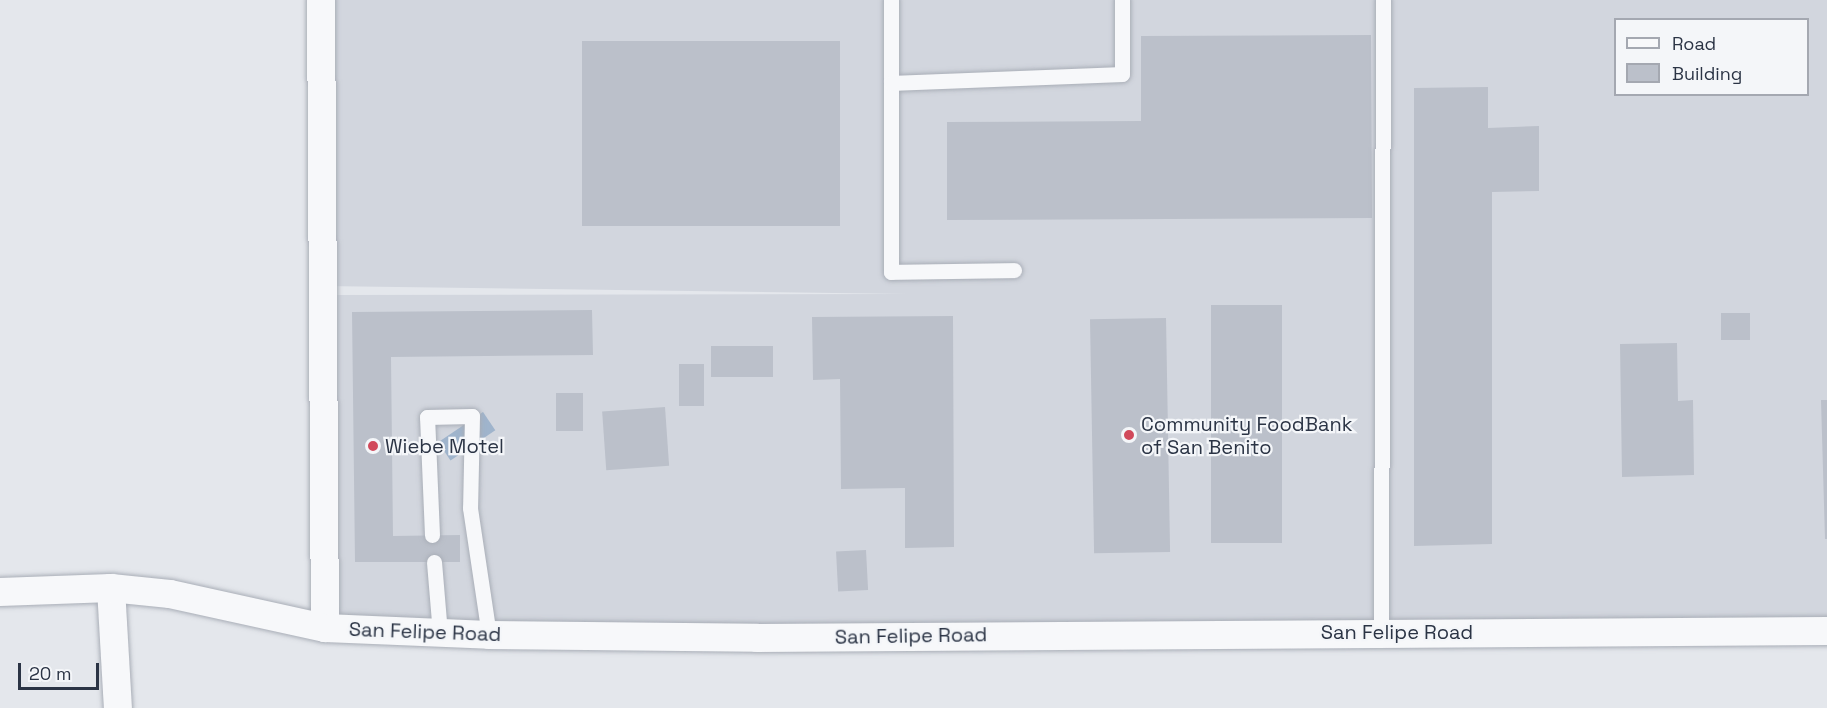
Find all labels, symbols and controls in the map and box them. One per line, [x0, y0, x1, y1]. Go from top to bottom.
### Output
legend [1614, 18, 1809, 96]
text: Road [1672, 32, 1716, 55]
text: Building [1672, 62, 1742, 85]
place label: Community FoodBank of San Benito [1141, 412, 1352, 459]
marker: Community FoodBank of San Benito [1122, 428, 1136, 442]
place label: Wiebe Motel [385, 434, 504, 458]
marker: Wiebe Motel [366, 439, 380, 453]
street label: San Felipe Road [348, 617, 502, 647]
street label: San Felipe Road [1321, 620, 1473, 644]
street label: San Felipe Road [835, 623, 987, 649]
scale bar [21, 651, 102, 689]
text: 20 m [29, 662, 72, 685]

